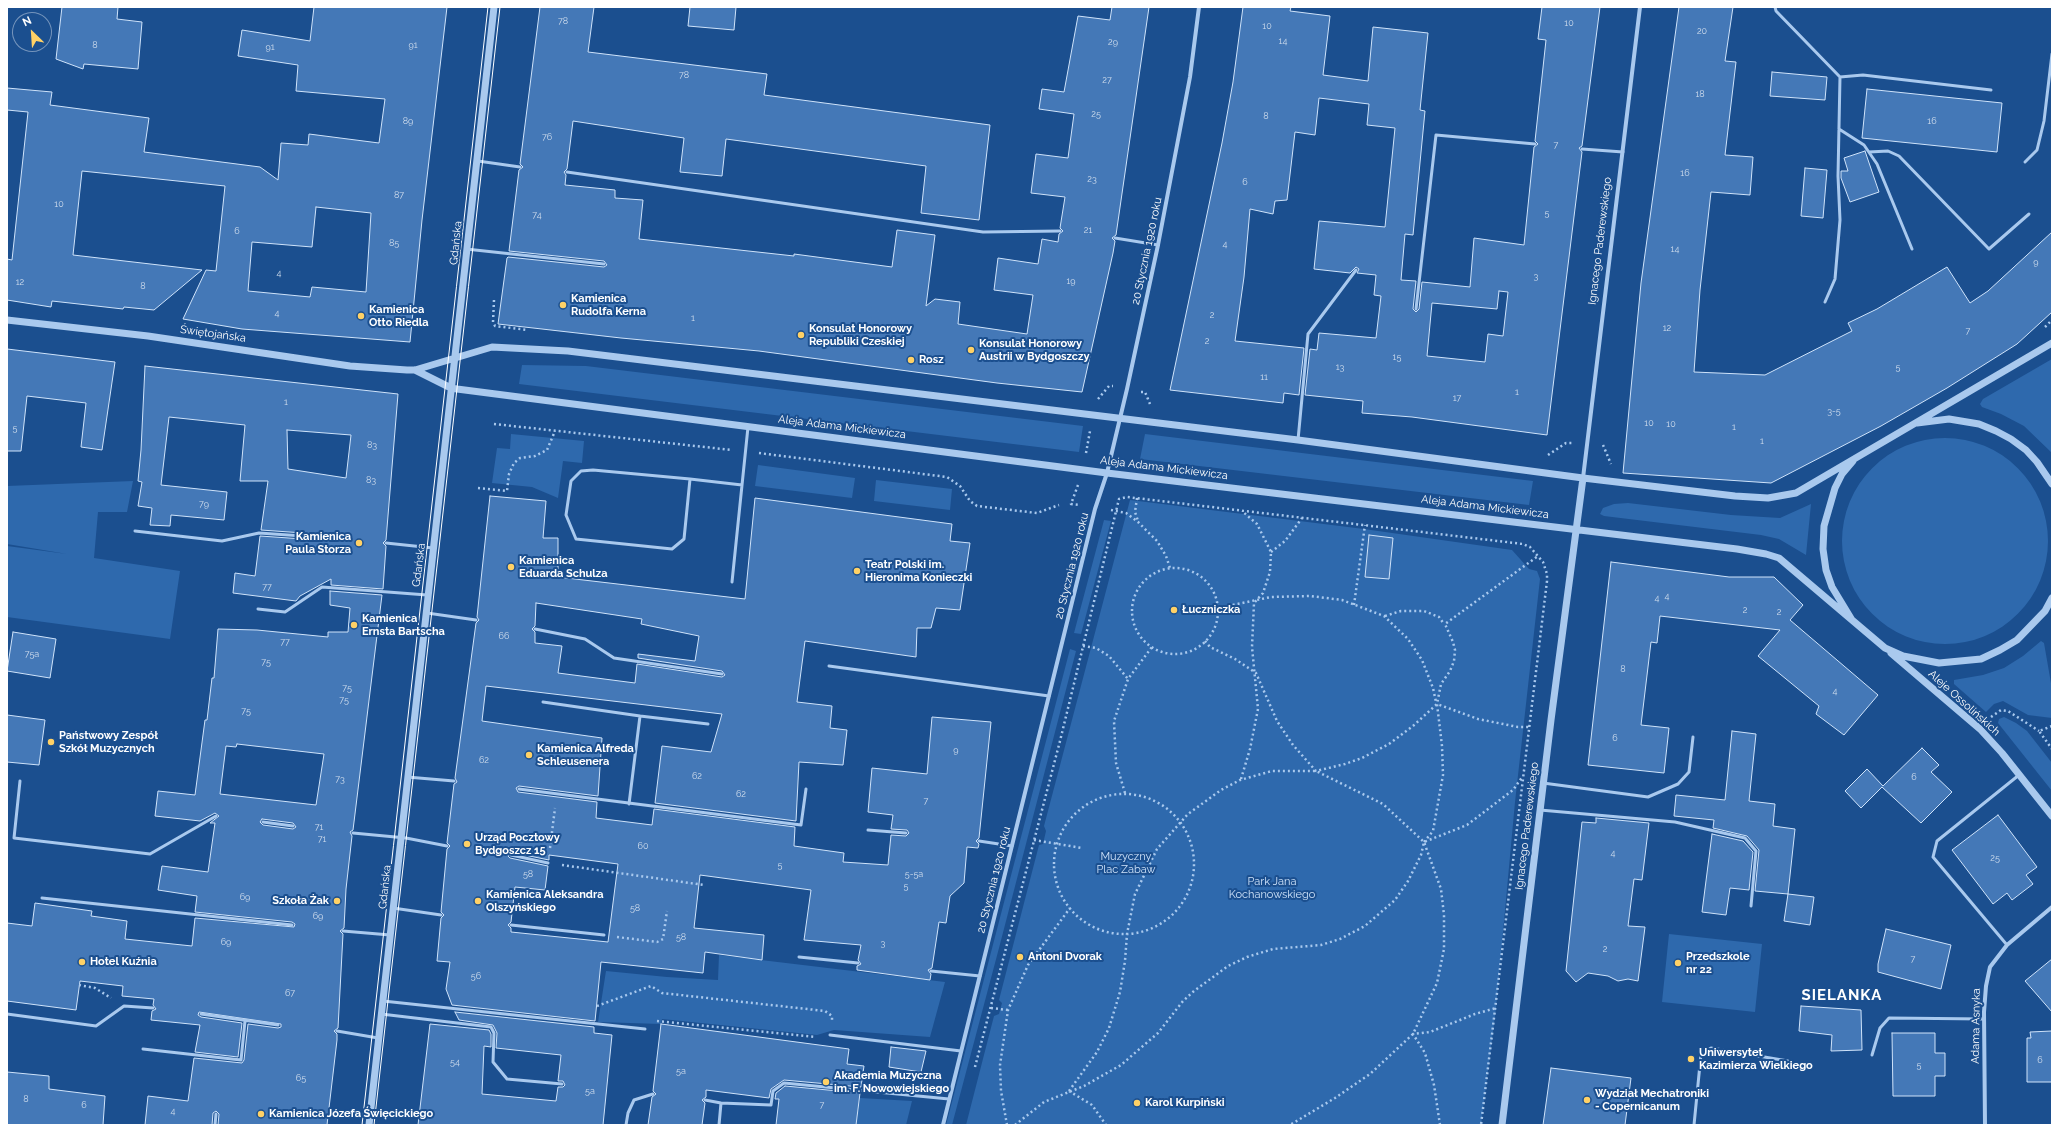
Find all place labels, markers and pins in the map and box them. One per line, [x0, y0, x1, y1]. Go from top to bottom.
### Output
place label: Kamienica Rudolfa Kerna [571, 292, 646, 318]
marker: Kamienica Rudolfa Kerna [558, 300, 568, 310]
place label: Kamienica Otto Riedla [369, 303, 429, 329]
marker: Kamienica Otto Riedla [356, 311, 366, 321]
place label: Konsulat Honorowy Republiki Czeskiej [809, 322, 912, 348]
marker: Konsulat Honorowy Republiki Czeskiej [796, 330, 806, 340]
place label: Konsulat Honorowy Austrii w Bydgoszczy [979, 337, 1090, 363]
marker: Konsulat Honorowy Austrii w Bydgoszczy [966, 345, 976, 355]
place label: Rosz [919, 353, 944, 367]
marker: Rosz [906, 355, 916, 365]
place label: Kamienica Paula Storza [285, 530, 351, 556]
marker: Kamienica Paula Storza [354, 538, 364, 548]
place label: Kamienica Eduarda Schulza [519, 554, 608, 580]
place label: Teatr Polski im. Hieronima Konieczki [865, 558, 972, 584]
marker: Kamienica Eduarda Schulza [506, 562, 516, 572]
marker: Teatr Polski im. Hieronima Konieczki [852, 566, 862, 576]
place label: Łuczniczka [1182, 603, 1240, 617]
marker: Łuczniczka [1169, 605, 1179, 615]
place label: Kamienica Ernsta Bartscha [362, 612, 445, 638]
marker: Kamienica Ernsta Bartscha [349, 620, 359, 630]
place label: Państwowy Zespół Szkół Muzycznych [59, 729, 158, 755]
marker: Państwowy Zespół Szkół Muzycznych [46, 737, 56, 747]
place label: Kamienica Alfreda Schleusenera [537, 742, 634, 768]
marker: Kamienica Alfreda Schleusenera [524, 750, 534, 760]
place label: Urząd Pocztowy Bydgoszcz 15 [475, 831, 560, 857]
marker: Urząd Pocztowy Bydgoszcz 15 [462, 839, 472, 849]
place label: Kamienica Aleksandra Olszyńskiego [486, 888, 603, 914]
place label: Szkoła Żak [272, 894, 329, 908]
marker: Szkoła Żak [332, 896, 342, 906]
marker: Kamienica Aleksandra Olszyńskiego [473, 896, 483, 906]
place label: Antoni Dvorak [1028, 950, 1102, 964]
place label: Przedszkole nr 22 [1686, 950, 1750, 976]
marker: Antoni Dvorak [1015, 952, 1025, 962]
place label: Hotel Kuźnia [90, 955, 157, 969]
marker: Hotel Kuźnia [77, 957, 87, 967]
marker: Przedszkole nr 22 [1673, 958, 1683, 968]
place label: Uniwersytet Kazimierza Wielkiego [1699, 1046, 1813, 1072]
marker: Uniwersytet Kazimierza Wielkiego [1686, 1054, 1696, 1064]
place label: Akademia Muzyczna im. F. Nowowiejskiego [834, 1069, 949, 1095]
marker: Akademia Muzyczna im. F. Nowowiejskiego [821, 1077, 831, 1087]
place label: Wydział Mechatroniki - Copernicanum [1595, 1087, 1709, 1113]
marker: Wydział Mechatroniki - Copernicanum [1582, 1095, 1592, 1105]
place label: Karol Kurpiński [1145, 1096, 1225, 1110]
marker: Karol Kurpiński [1132, 1098, 1142, 1108]
place label: Kamienica Józefa Święcickiego [269, 1107, 433, 1121]
marker: Kamienica Józefa Święcickiego [256, 1109, 266, 1119]

